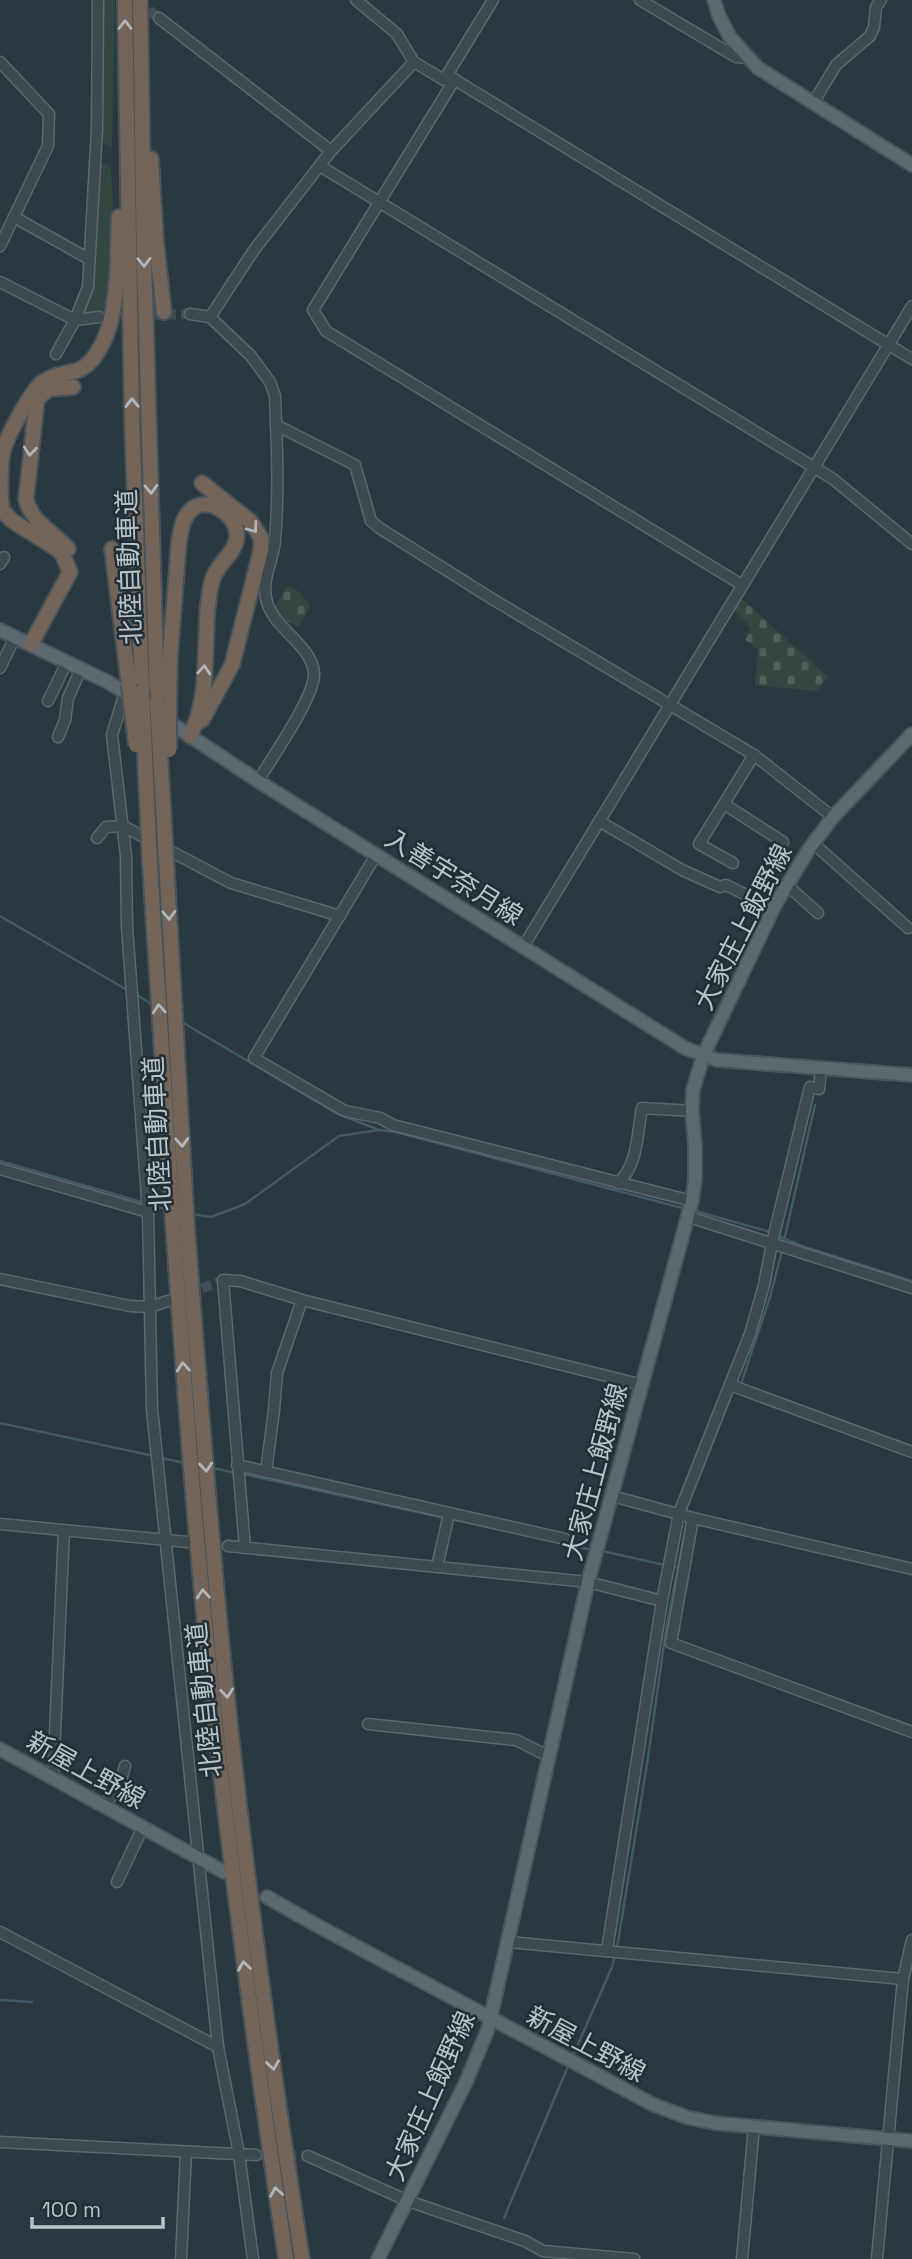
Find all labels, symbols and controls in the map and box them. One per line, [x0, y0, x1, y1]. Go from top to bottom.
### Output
one-way arrow [117, 19, 133, 29]
one-way arrow [136, 256, 151, 267]
one-way arrow [124, 397, 140, 408]
one-way arrow [23, 446, 38, 457]
one-way arrow [143, 484, 158, 495]
street label: 北陸自動車道 [109, 488, 149, 646]
one-way arrow [245, 520, 258, 532]
one-way arrow [196, 664, 211, 675]
street label: 入善宇奈月線 [379, 821, 529, 933]
street label: 大家庄上飯野線 [687, 838, 799, 1016]
one-way arrow [161, 910, 176, 921]
one-way arrow [152, 1003, 167, 1014]
street label: 北陸自動車道 [136, 1055, 178, 1213]
one-way arrow [174, 1137, 189, 1148]
one-way arrow [176, 1362, 191, 1373]
street label: 大家庄上飯野線 [555, 1380, 635, 1564]
one-way arrow [198, 1461, 213, 1472]
one-way arrow [195, 1588, 210, 1600]
street label: 北陸自動車道 [179, 1621, 229, 1779]
one-way arrow [219, 1688, 234, 1699]
street label: 新屋上野線 [21, 1724, 151, 1816]
one-way arrow [237, 1960, 252, 1972]
street label: 新屋上野線 [521, 1998, 651, 2090]
street label: 大家庄上飯野線 [377, 2006, 483, 2186]
one-way arrow [265, 2059, 280, 2071]
scale bar [32, 2186, 163, 2230]
one-way arrow [269, 2186, 284, 2197]
text: 100 m [42, 2196, 101, 2223]

